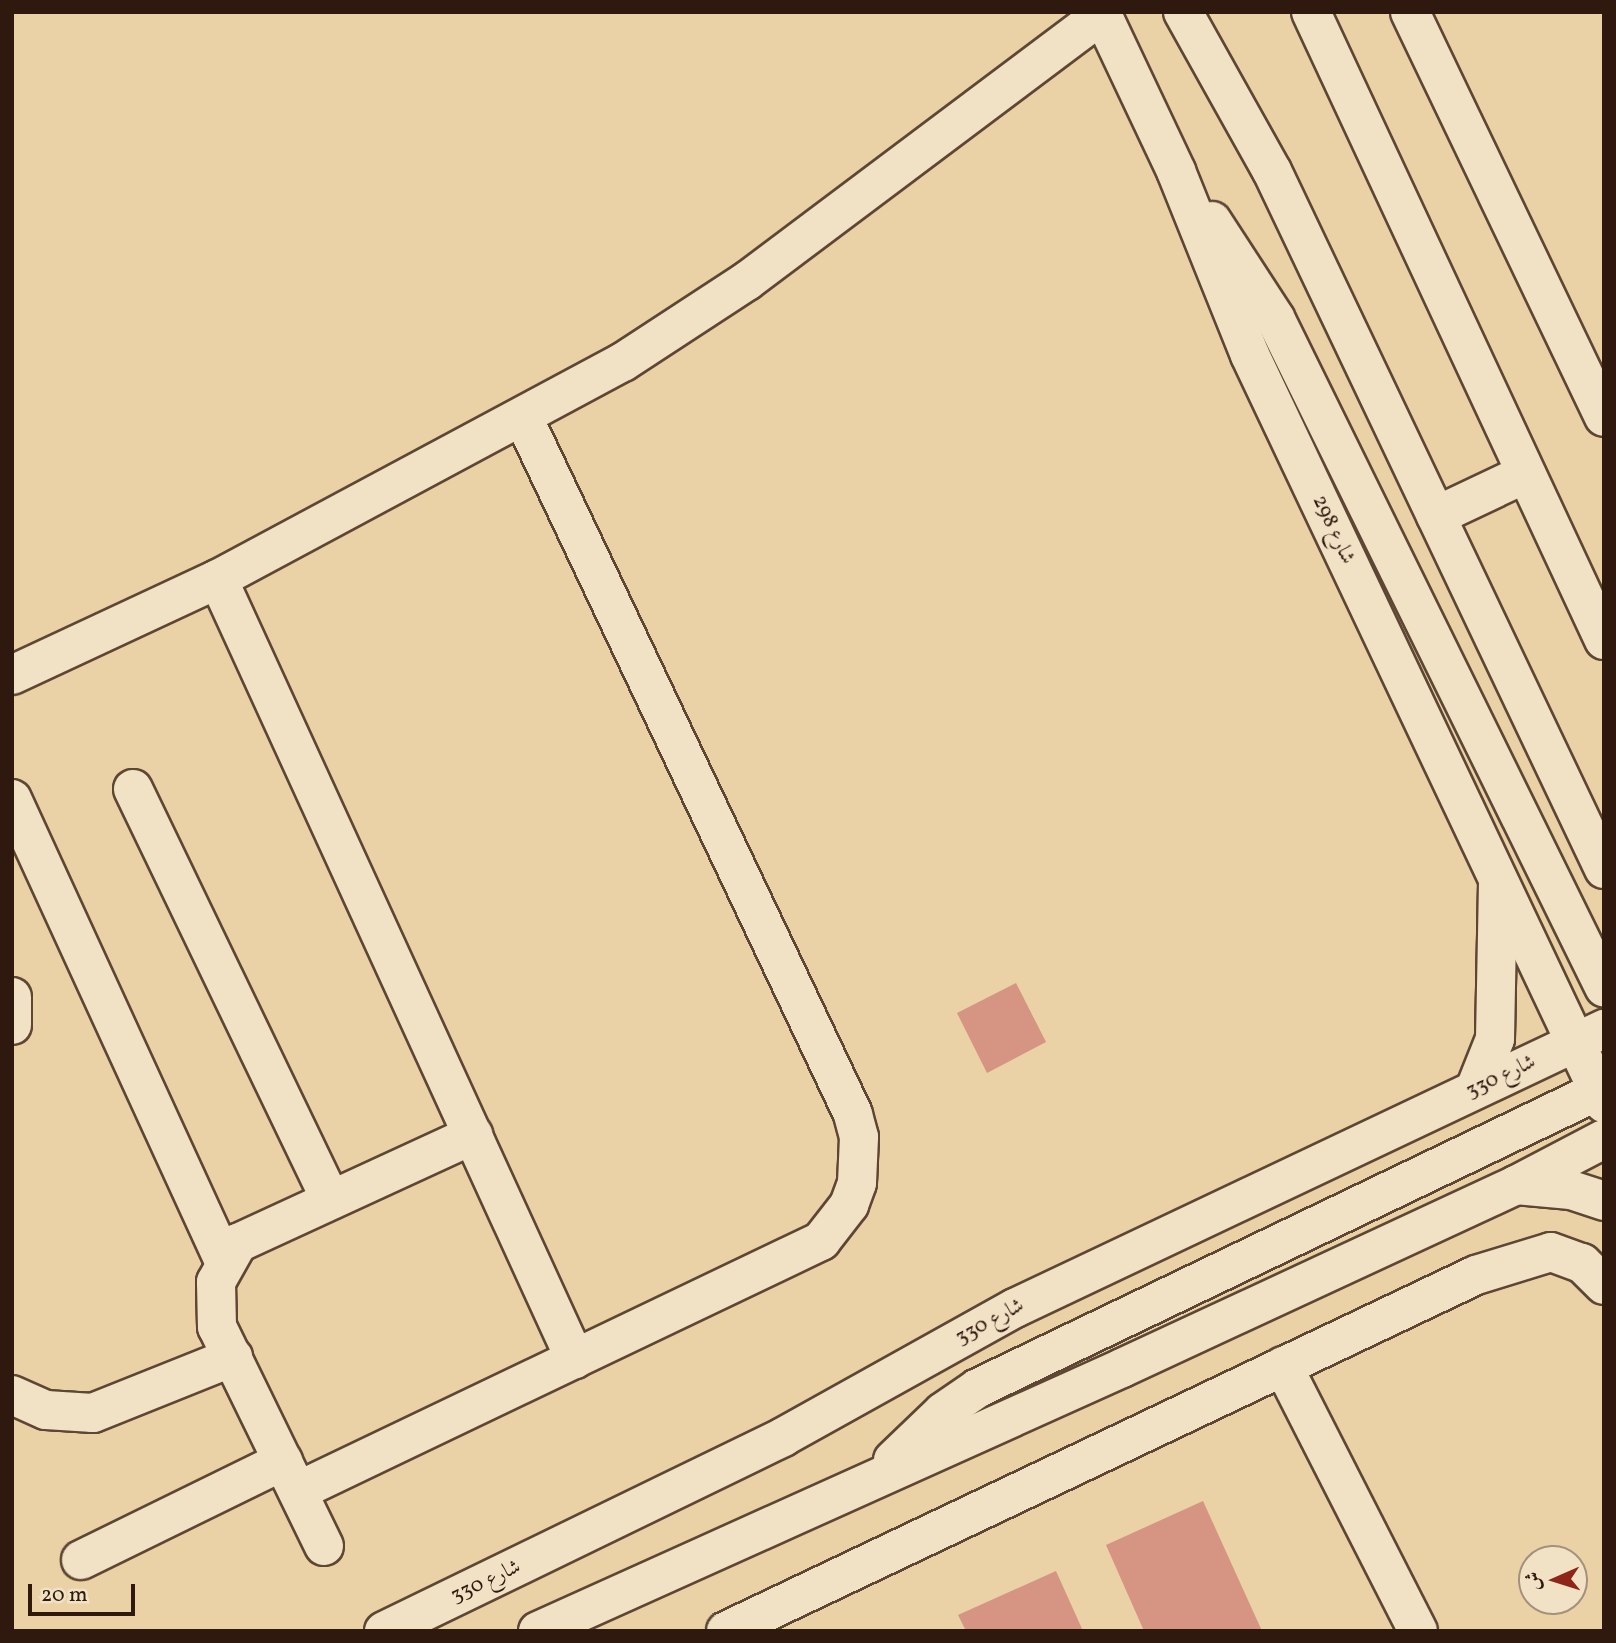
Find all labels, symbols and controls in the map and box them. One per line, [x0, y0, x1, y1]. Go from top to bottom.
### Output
street label: شارع 298 [1306, 491, 1360, 569]
street label: شارع 330 [1462, 1050, 1540, 1104]
street label: شارع 330 [951, 1293, 1029, 1351]
north arrow [1518, 1545, 1588, 1615]
street label: شارع 330 [447, 1555, 525, 1609]
scale bar [32, 1570, 138, 1614]
text: ش [1521, 1571, 1548, 1591]
text: 20 m [41, 1581, 87, 1610]

